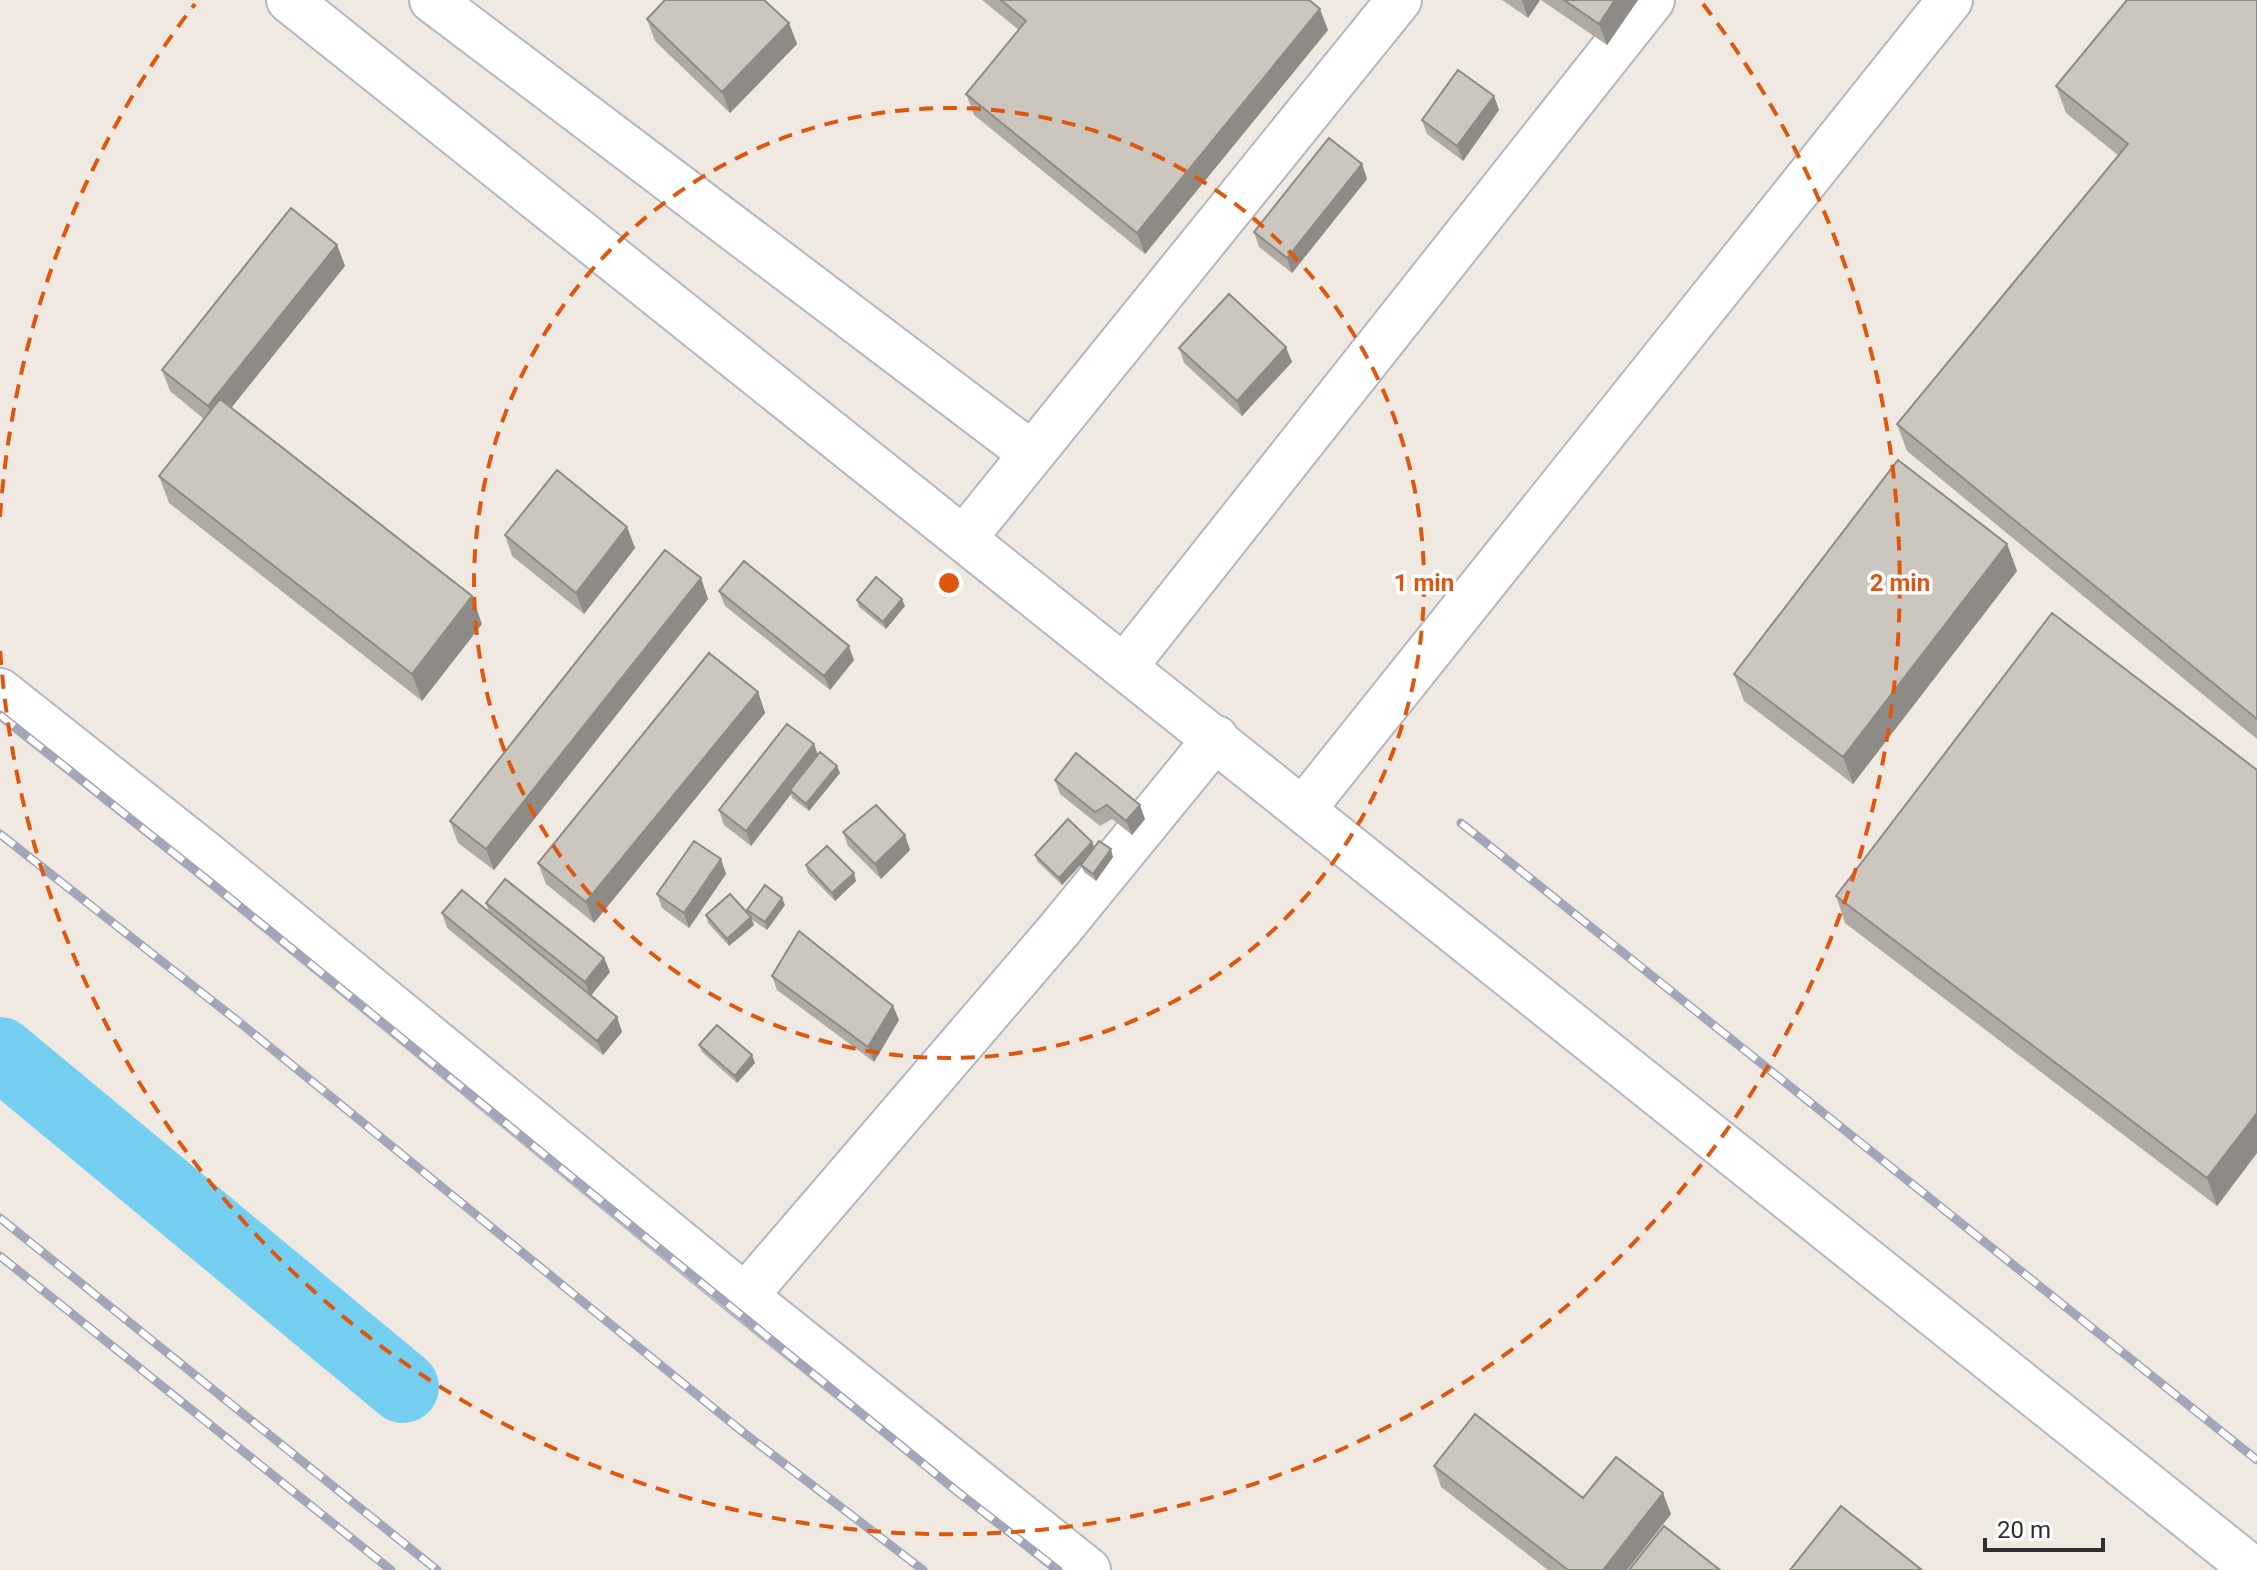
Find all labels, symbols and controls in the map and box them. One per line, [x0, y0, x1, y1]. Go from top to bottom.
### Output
centre of rings [935, 569, 963, 597]
text: 1 min [1394, 569, 1454, 597]
text: 2 min [1870, 569, 1930, 597]
scale bar [1985, 1502, 2103, 1552]
text: 20 m [1997, 1516, 2051, 1544]

